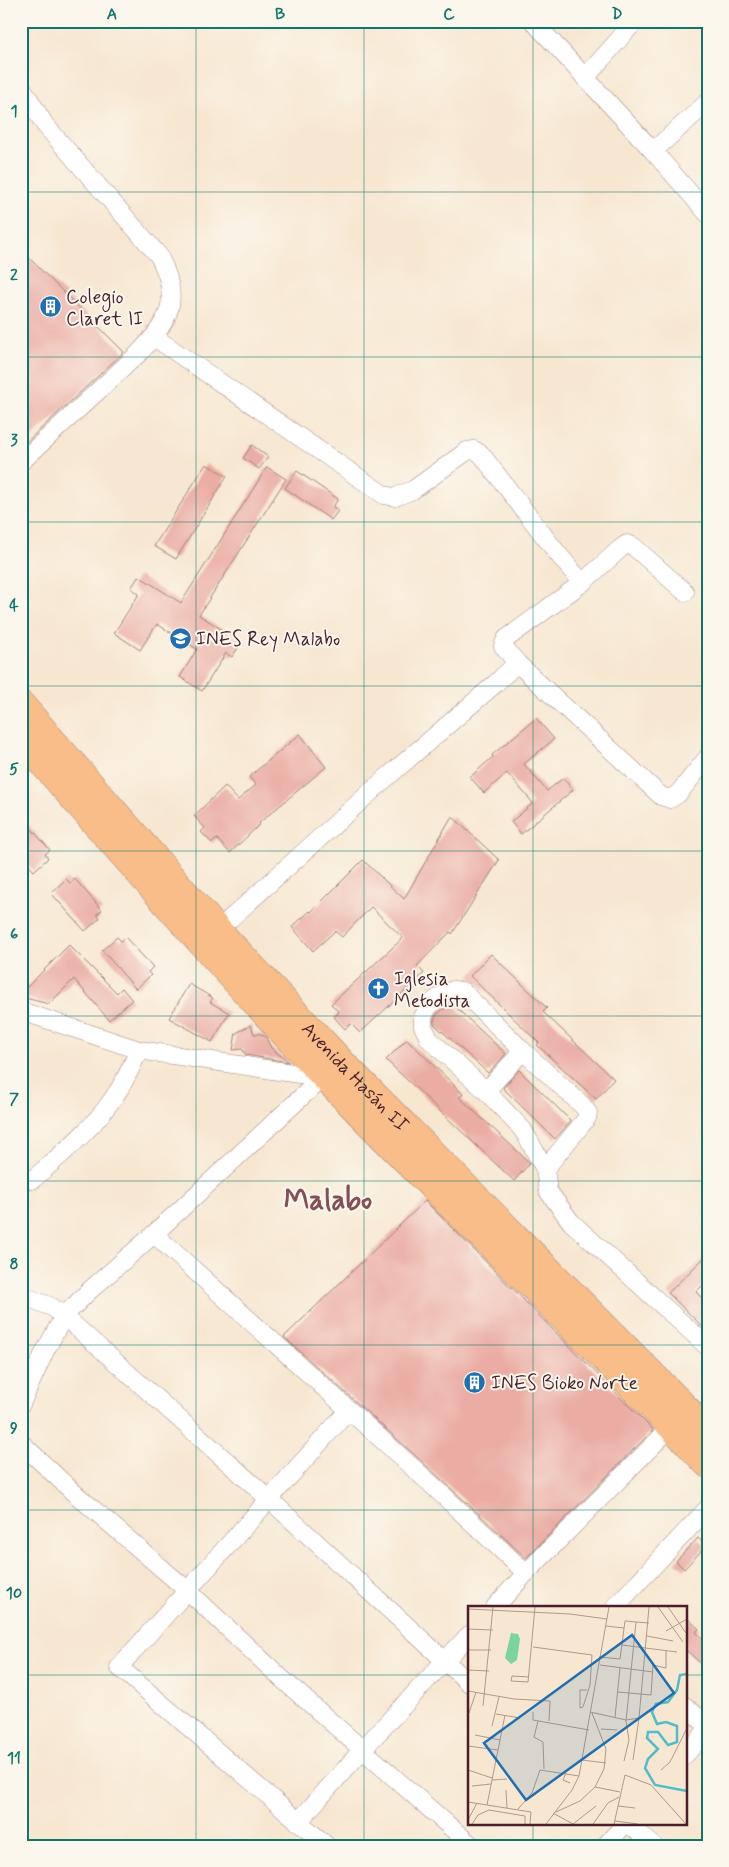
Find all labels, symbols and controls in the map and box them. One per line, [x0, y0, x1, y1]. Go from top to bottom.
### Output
text: A [107, 4, 117, 25]
text: B [275, 4, 285, 25]
text: C [443, 4, 455, 25]
text: D [611, 4, 623, 25]
text: 1 [10, 101, 18, 122]
text: 2 [10, 265, 18, 286]
place label: Colegio Claret II [66, 285, 143, 332]
building icon: Colegio Claret II [38, 295, 62, 319]
text: 3 [10, 430, 18, 451]
text: 4 [9, 595, 19, 616]
school or university icon: INES Rey Malabo [168, 626, 192, 650]
place label: INES Rey Malabo [196, 627, 340, 653]
text: 5 [9, 759, 19, 780]
text: 6 [10, 924, 18, 945]
place label: Iglesia Metodista [394, 967, 470, 1014]
church icon: Iglesia Metodista [366, 977, 390, 1001]
street label: Avenida Hasán II [296, 1017, 414, 1138]
text: 7 [9, 1089, 19, 1110]
district label: Malabo [284, 1182, 372, 1220]
text: 8 [9, 1254, 19, 1275]
building icon: INES Bioko Norte [463, 1370, 487, 1394]
place label: INES Bioko Norte [491, 1371, 638, 1396]
text: 9 [10, 1418, 18, 1439]
text: 10 [6, 1583, 22, 1604]
inset map [468, 1606, 686, 1824]
text: 11 [7, 1748, 21, 1769]

